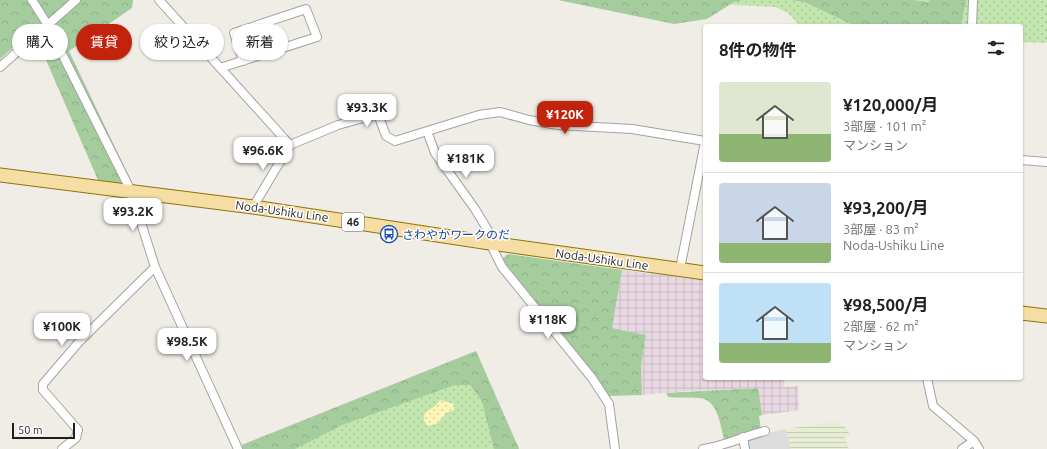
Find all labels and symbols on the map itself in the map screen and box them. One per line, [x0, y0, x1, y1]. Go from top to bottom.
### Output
pin: ¥93.3K [334, 94, 400, 128]
pin: ¥120K [537, 101, 593, 135]
pin: ¥96.6K [230, 137, 296, 171]
pin: ¥181K [438, 145, 494, 179]
pin: ¥93.2K [100, 198, 166, 232]
street label: Noda-Ushiku Line [235, 198, 329, 224]
road number: 46 [342, 213, 364, 231]
bus stop icon: さわやかワークのだ [379, 224, 399, 244]
place label: さわやかワークのだ [402, 228, 510, 241]
street label: Noda-Ushiku Line [555, 246, 649, 272]
pin: ¥118K [520, 306, 576, 340]
pin: ¥100K [34, 313, 90, 347]
pin: ¥98.5K [154, 328, 220, 362]
scale bar [12, 421, 75, 440]

